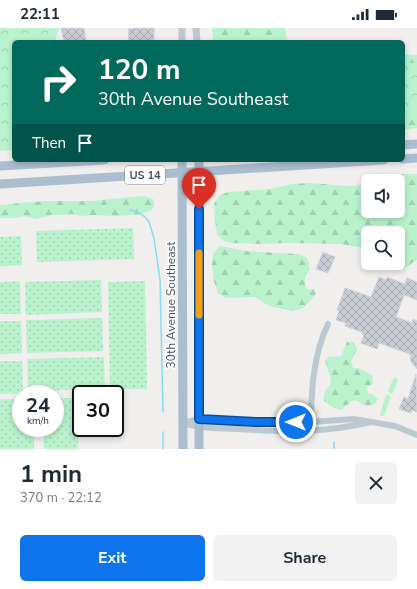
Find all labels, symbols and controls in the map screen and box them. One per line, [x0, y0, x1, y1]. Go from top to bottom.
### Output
text: 22:11 [20, 4, 60, 24]
text: 120 m [98, 51, 181, 89]
icon: right [32, 56, 84, 108]
text: 30th Avenue Southeast [98, 87, 288, 111]
icon: arrive [74, 132, 96, 154]
text: Then [32, 133, 66, 153]
road number: US 14 [125, 166, 165, 184]
pin [182, 168, 216, 209]
icon: arrive [188, 174, 210, 196]
map controls [361, 174, 405, 270]
button: sound [361, 174, 405, 218]
button: search [361, 226, 405, 270]
street label: 30th Avenue Southeast [163, 241, 179, 368]
speed limit sign: 30 [72, 385, 124, 437]
text: 24 [26, 392, 50, 419]
position arrow [275, 401, 317, 443]
text: km/h [27, 414, 49, 428]
text: 1 min [20, 458, 82, 490]
button: close [355, 462, 397, 504]
text: 370 m · 22:12 [20, 489, 102, 507]
button: Exit [20, 535, 205, 581]
button: Share [213, 535, 397, 581]

